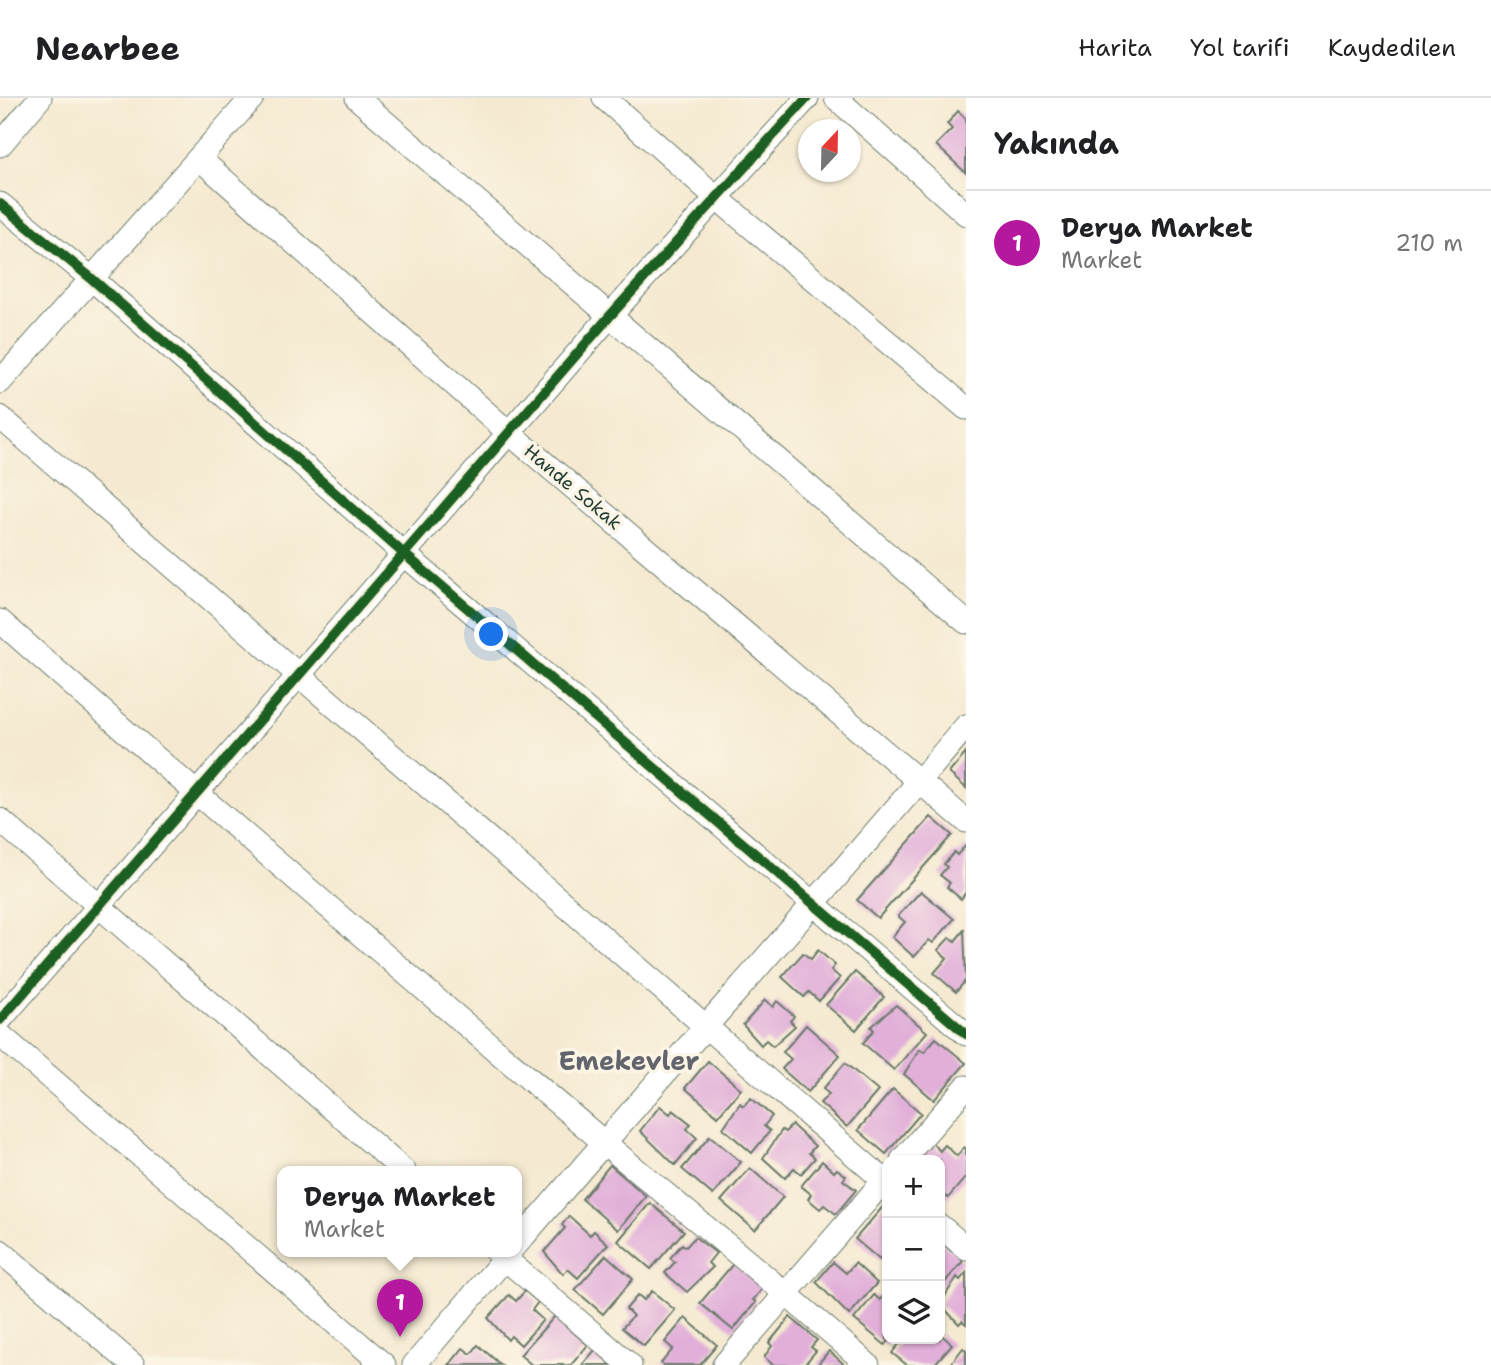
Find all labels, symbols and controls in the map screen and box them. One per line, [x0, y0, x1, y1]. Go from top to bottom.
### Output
text: Nearbee [35, 26, 180, 71]
text: Harita [1078, 32, 1152, 64]
text: Yol tarifi [1190, 32, 1290, 64]
text: Kaydedilen [1328, 32, 1456, 64]
north arrow [798, 119, 861, 182]
text: Yakında [994, 123, 1119, 164]
text: Derya Market [1061, 210, 1253, 245]
text: 1 [1012, 228, 1022, 258]
text: 210 m [1395, 228, 1463, 258]
text: Market [1061, 245, 1142, 275]
street label: Hande Sokak [519, 439, 627, 535]
your location [474, 617, 508, 651]
district label: Emekevler [559, 1043, 700, 1078]
map controls [882, 1155, 945, 1344]
button: + [882, 1155, 945, 1218]
popup [277, 1166, 522, 1257]
text: Derya Market [304, 1179, 495, 1214]
text: Market [304, 1214, 385, 1244]
button: − [882, 1218, 945, 1281]
pin: 1 [377, 1279, 423, 1337]
button: layers [882, 1281, 945, 1344]

